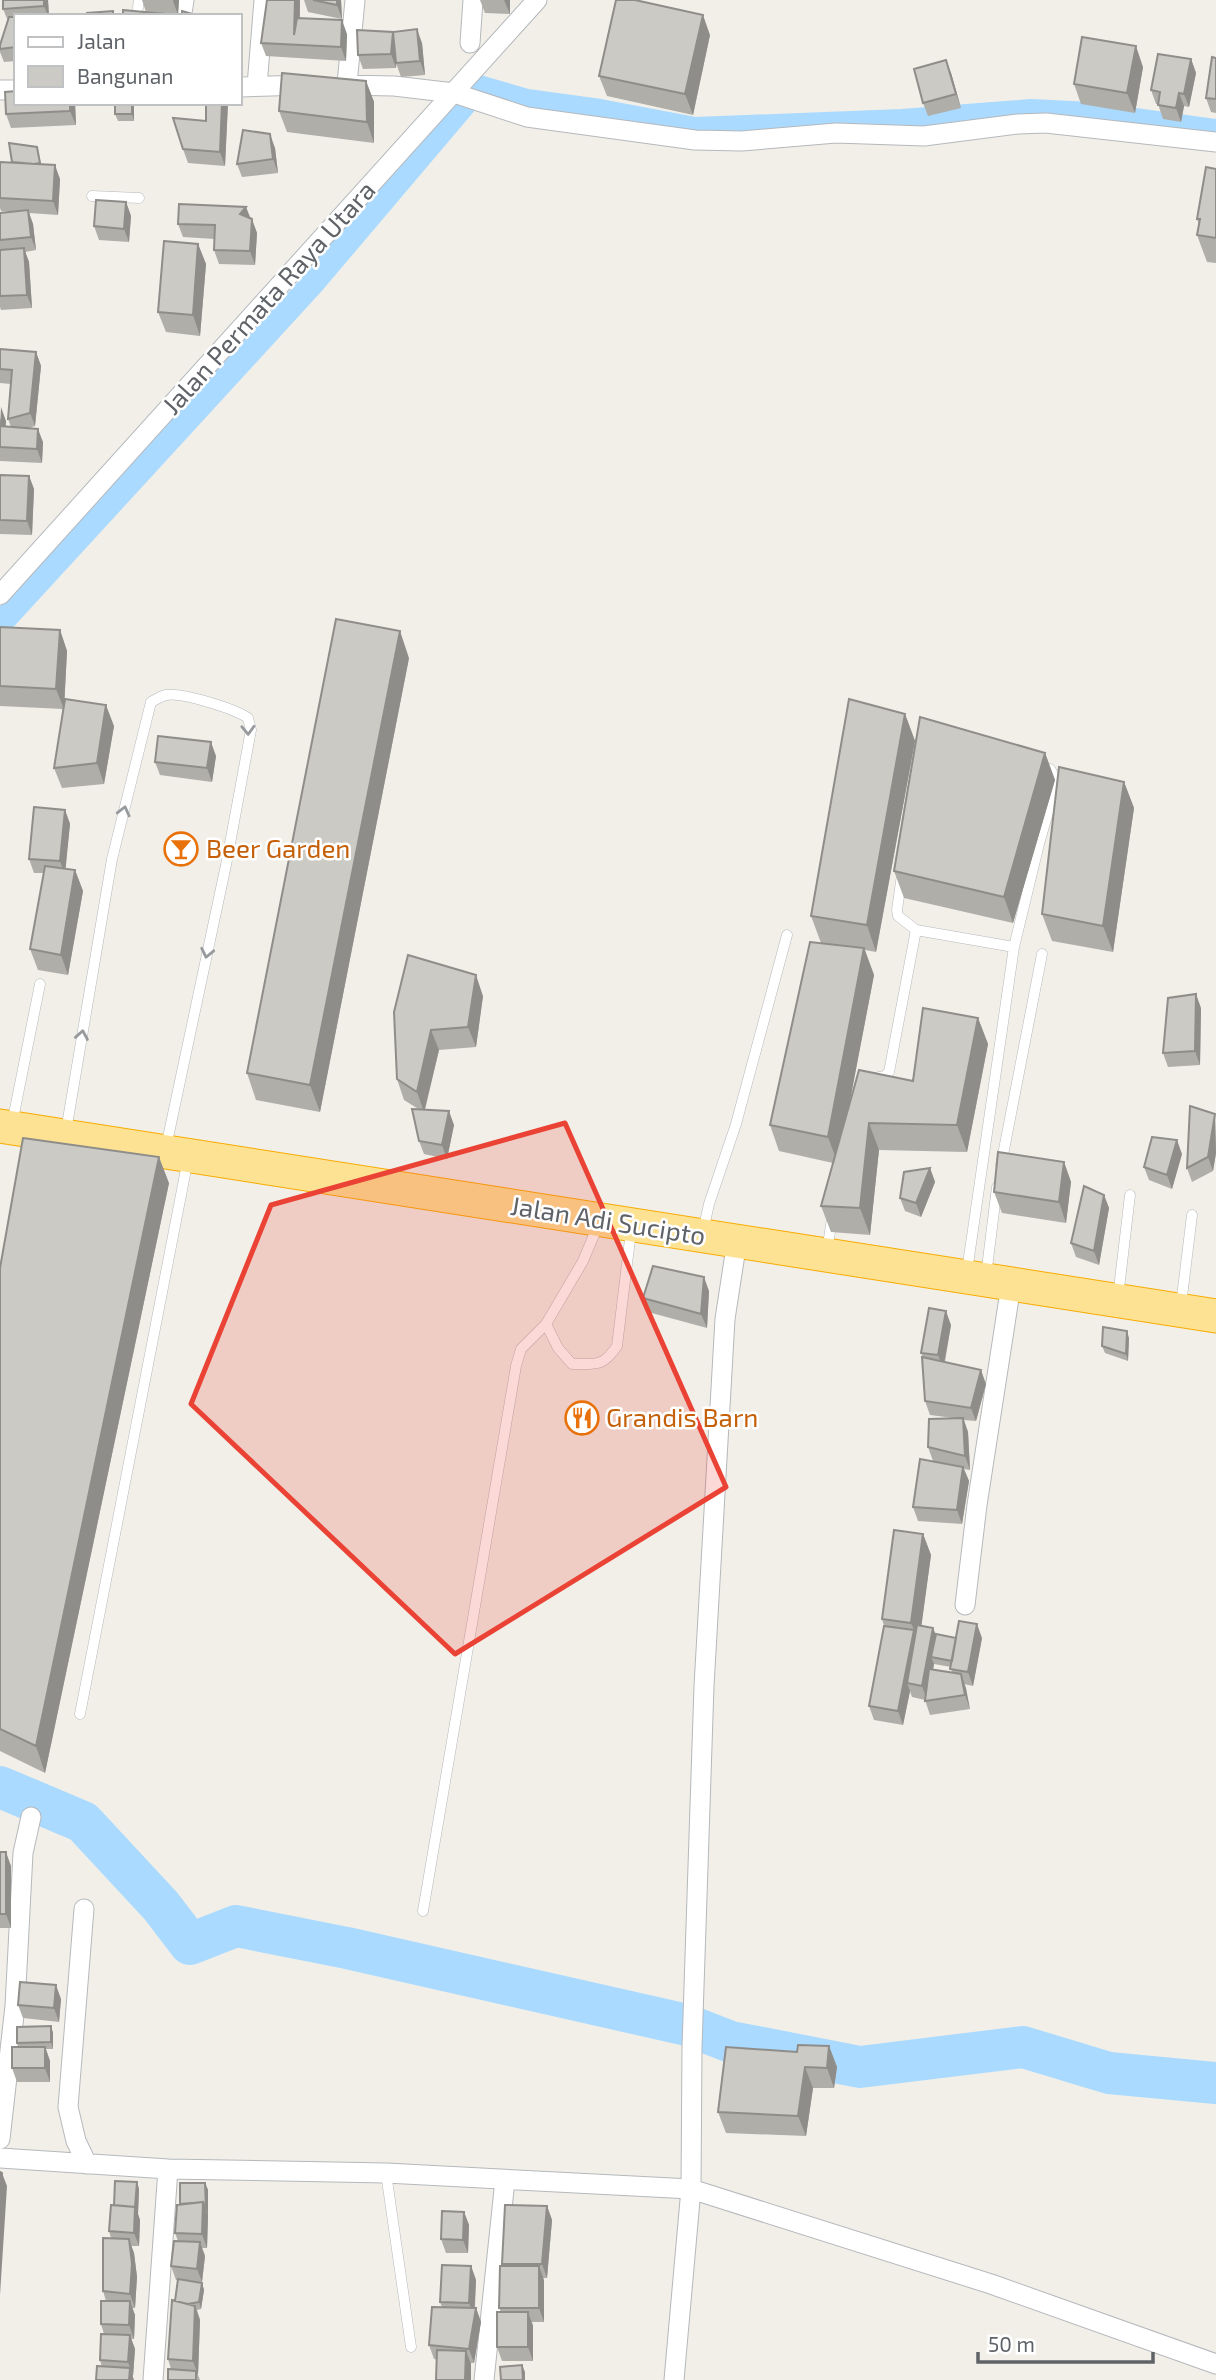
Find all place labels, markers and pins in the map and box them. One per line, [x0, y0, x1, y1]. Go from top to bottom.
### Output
bar icon: Beer Garden [162, 830, 200, 868]
place label: Beer Garden [206, 832, 350, 863]
restaurant icon: Grandis Barn [563, 1399, 601, 1437]
place label: Grandis Barn [606, 1401, 758, 1432]

